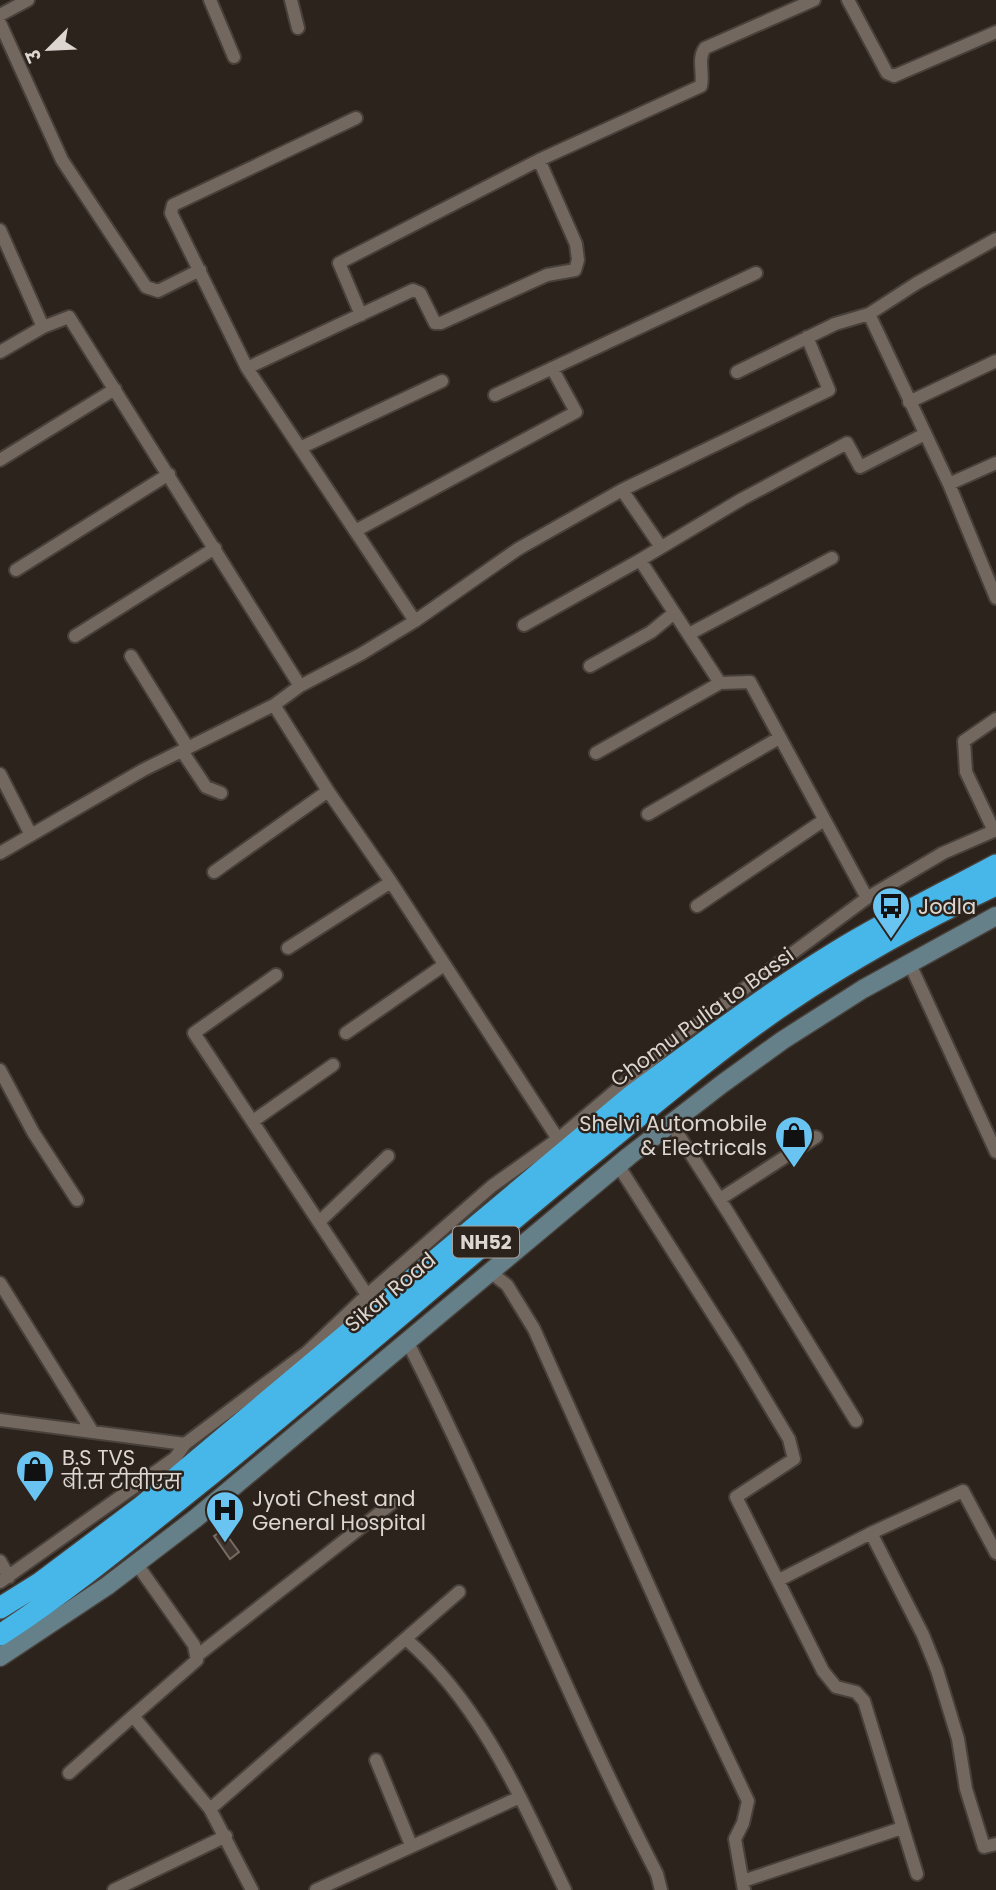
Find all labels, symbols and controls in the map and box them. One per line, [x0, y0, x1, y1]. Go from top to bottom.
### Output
north arrow [14, 14, 84, 84]
text: उ [19, 44, 49, 67]
bus stop icon: Jodla [870, 885, 912, 940]
place label: Jodla [918, 892, 976, 921]
street label: Chomu Pulia to Bassi [604, 941, 800, 1093]
place label: Shelvi Automobile & Electricals [579, 1109, 767, 1162]
shop icon: Shelvi Automobile & Electricals [773, 1114, 815, 1169]
road number: NH52 [453, 1226, 519, 1258]
street label: Sikar Road [338, 1245, 442, 1339]
place label: B.S TVS बी.स टीवीएस [61, 1443, 182, 1496]
shop icon: B.S TVS बी.स टीवीएस [14, 1448, 56, 1503]
place label: Jyoti Chest and General Hospital [252, 1484, 426, 1537]
hospital icon: Jyoti Chest and General Hospital [204, 1489, 246, 1544]

